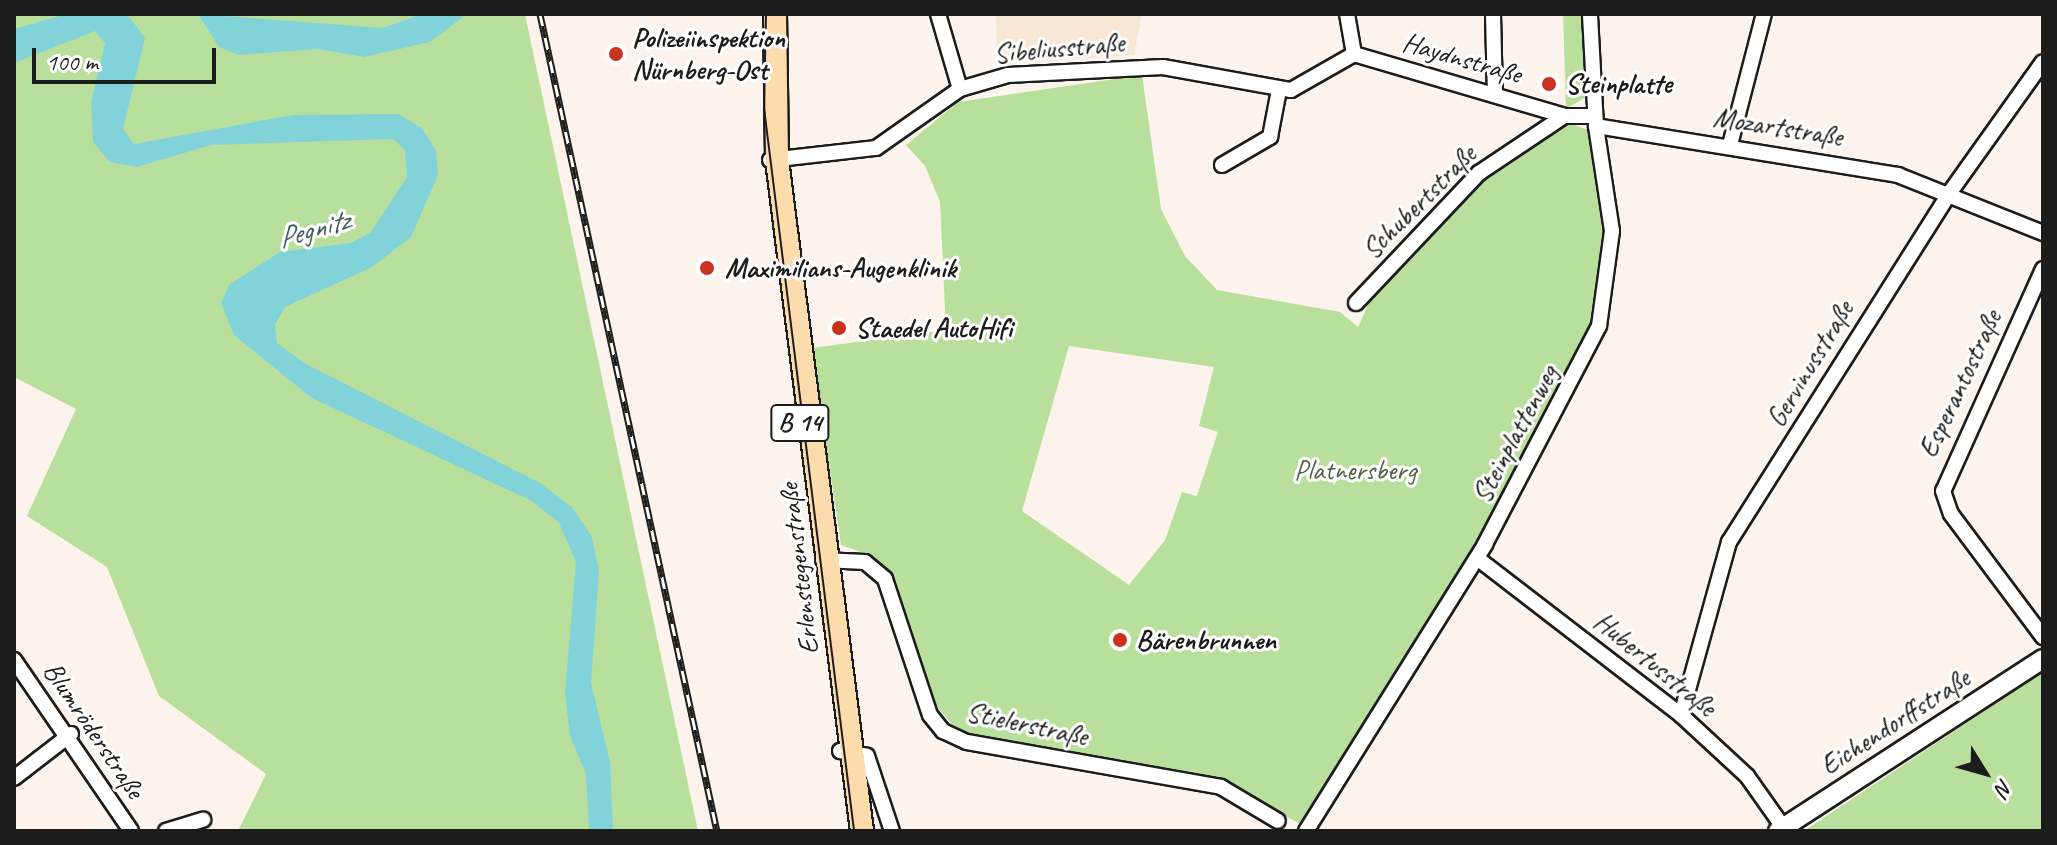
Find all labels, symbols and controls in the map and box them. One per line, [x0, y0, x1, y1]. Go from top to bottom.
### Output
place label: Polizeiinspektion Nürnberg-Ost [632, 21, 785, 87]
street label: Haydnstraße [1399, 25, 1525, 91]
street label: Sibeliusstraße [992, 26, 1126, 70]
scale bar [36, 32, 220, 82]
marker: Polizeiinspektion Nürnberg-Ost [607, 45, 625, 63]
text: 100 m [46, 47, 98, 77]
place label: Steinplatte [1565, 67, 1672, 101]
marker: Steinplatte [1540, 75, 1558, 93]
street label: Mozartstraße [1711, 100, 1845, 154]
street label: Schubertstraße [1355, 138, 1483, 266]
water label: Pegnitz [273, 202, 353, 256]
place label: Maximilians-Augenklinik [725, 251, 956, 285]
marker: Maximilians-Augenklinik [696, 257, 718, 279]
street label: Gervinusstraße [1759, 295, 1861, 433]
street label: Esperantostraße [1911, 305, 2009, 463]
place label: Staedel AutoHifi [855, 311, 1011, 345]
marker: Staedel AutoHifi [830, 319, 848, 337]
street label: Steinplattenweg [1465, 359, 1565, 509]
road number: B 14 [770, 401, 830, 445]
park label: Platnersberg [1294, 453, 1416, 487]
street label: Erlenstegenstraße [772, 482, 826, 656]
street label: Hubertusstraße [1587, 604, 1723, 724]
place label: Bärenbrunnen [1136, 623, 1276, 657]
marker: Bärenbrunnen [1111, 631, 1129, 649]
street label: Blumröderstraße [36, 655, 152, 805]
street label: Eichendorffstraße [1814, 661, 1976, 783]
street label: Stielerstraße [963, 695, 1091, 753]
north arrow [1945, 733, 2025, 813]
text: N [1989, 774, 2019, 801]

